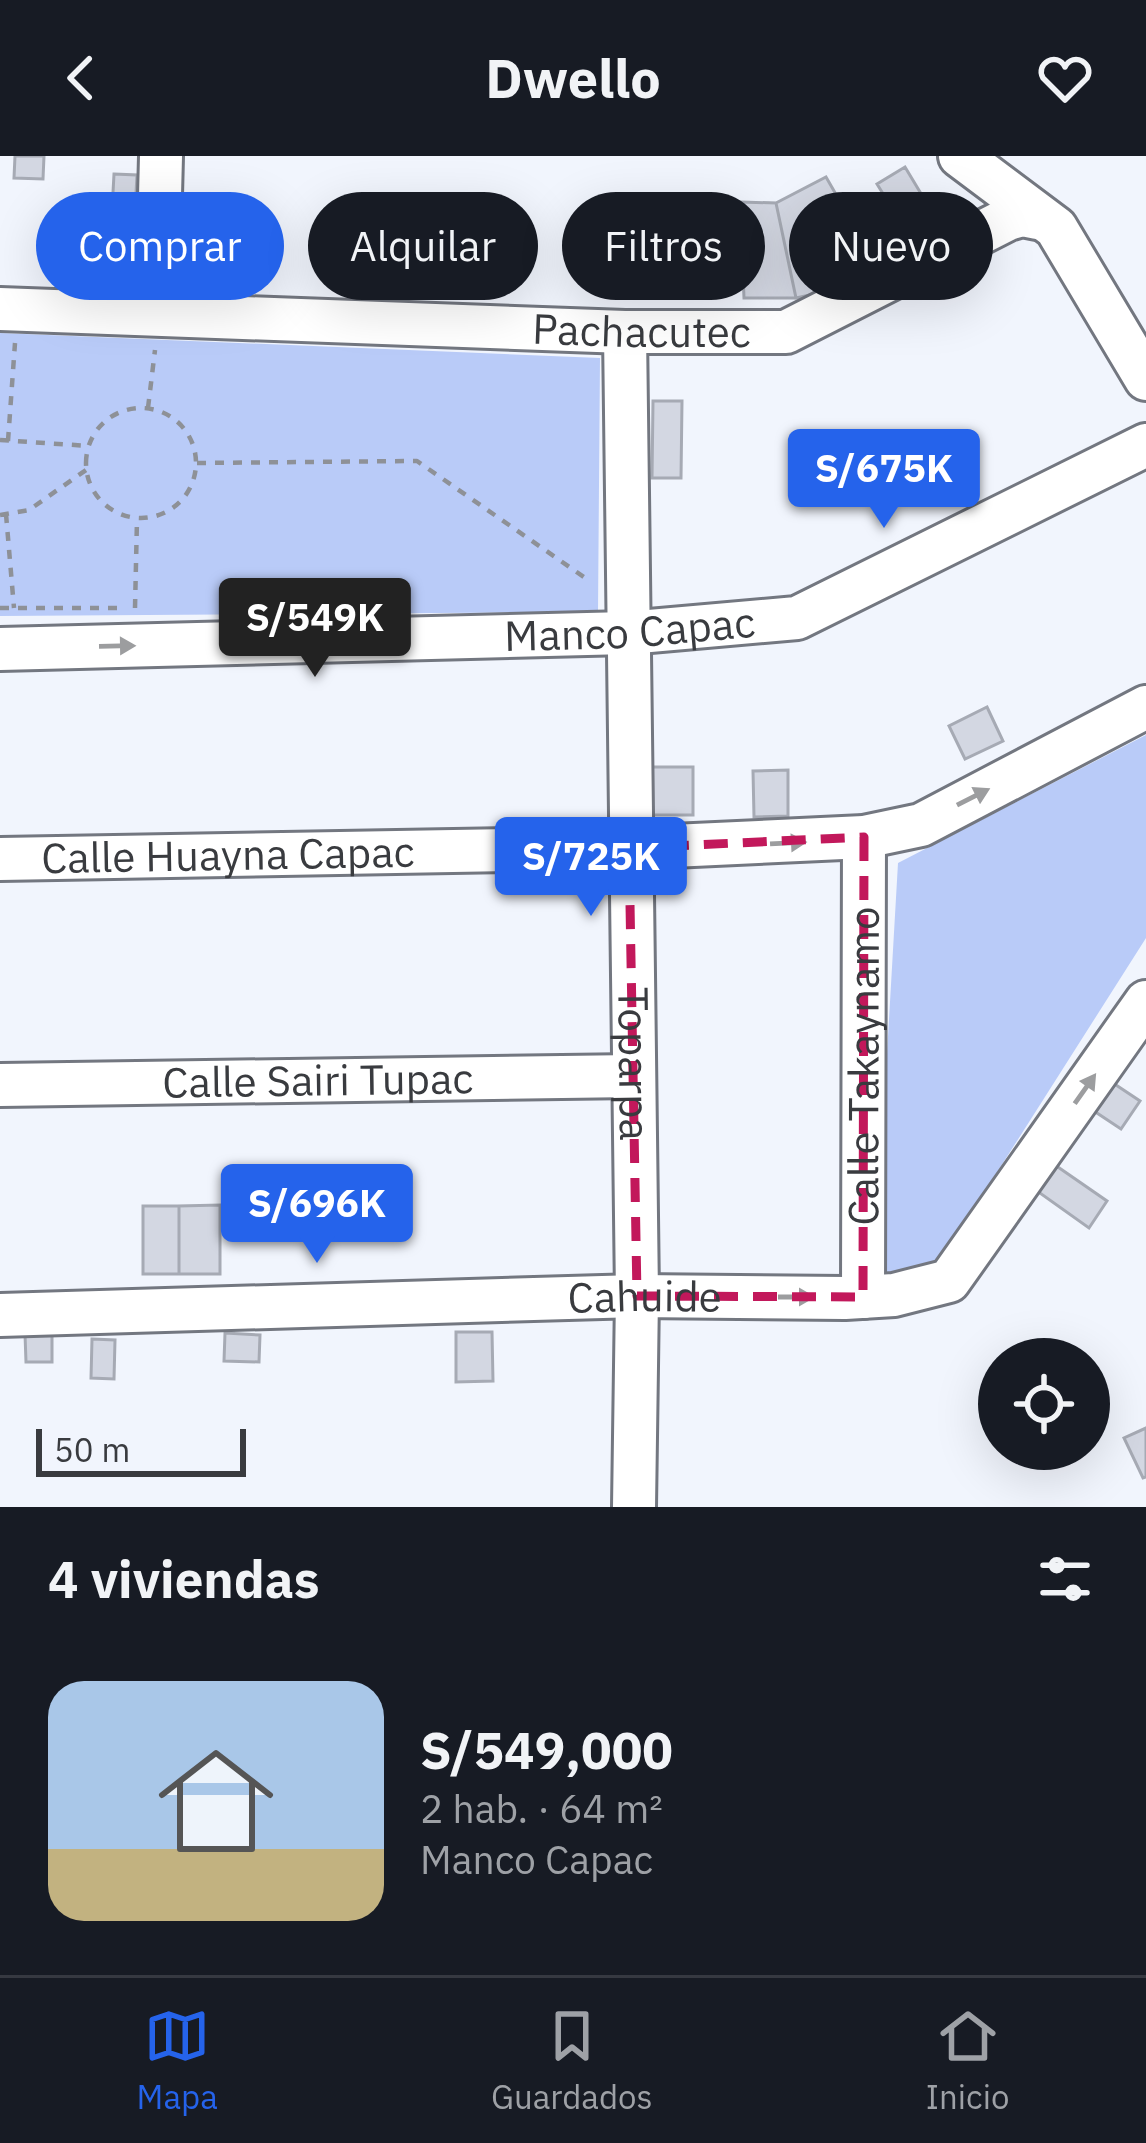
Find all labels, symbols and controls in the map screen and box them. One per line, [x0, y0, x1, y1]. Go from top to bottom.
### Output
text: Dwello [485, 43, 661, 113]
icon: back [48, 45, 114, 111]
icon: heart [1032, 45, 1098, 111]
chip: Comprar [36, 192, 284, 300]
chip: Alquilar [308, 192, 538, 300]
chip: Filtros [562, 192, 765, 300]
chip: Nuevo [789, 192, 993, 300]
street label: Pachacutec [531, 301, 751, 359]
pin: S/675K [786, 429, 982, 531]
text: S/675K [815, 442, 953, 493]
pin: S/549K [217, 578, 413, 680]
text: S/549K [246, 591, 384, 642]
street label: Manco Capac [504, 594, 757, 663]
one-way arrow [99, 637, 137, 656]
one-way arrow [956, 788, 991, 808]
pin: S/725K [493, 817, 689, 919]
street label: Calle Huayna Capac [41, 824, 415, 885]
text: S/725K [522, 830, 660, 881]
one-way arrow [770, 833, 808, 852]
street label: Calle Takaynamo [835, 906, 891, 1226]
street label: Toparpa [606, 987, 663, 1141]
street label: Calle Sairi Tupac [162, 1050, 474, 1110]
one-way arrow [1073, 1073, 1096, 1105]
pin: S/696K [219, 1164, 415, 1266]
text: S/696K [248, 1177, 386, 1228]
street label: Cahuide [567, 1268, 722, 1325]
one-way arrow [778, 1287, 816, 1307]
map controls [978, 1338, 1110, 1470]
button: locate [978, 1338, 1110, 1470]
scale bar [36, 1423, 246, 1476]
text: 50 m [54, 1428, 130, 1471]
text: 4 viviendas [48, 1546, 319, 1612]
icon: filters [1032, 1546, 1098, 1612]
text: S/549,000 [420, 1717, 673, 1783]
icon: home [144, 1729, 288, 1873]
text: 2 hab. · 64 m² [420, 1783, 663, 1834]
text: Manco Capac [420, 1834, 653, 1885]
tab: Mapa [137, 2003, 218, 2118]
tab: Guardados [491, 2003, 653, 2118]
tab: Inicio [926, 2003, 1009, 2118]

